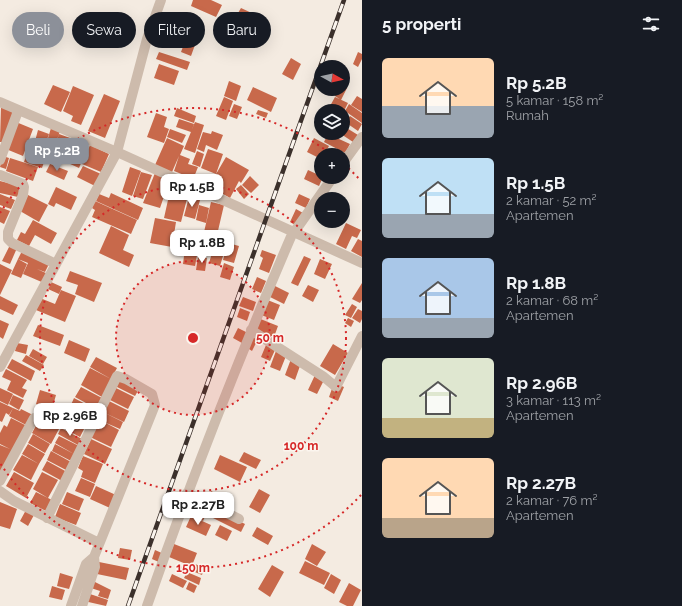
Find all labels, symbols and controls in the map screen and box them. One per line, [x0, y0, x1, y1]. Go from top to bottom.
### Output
chip: Beli [12, 12, 64, 48]
chip: Sewa [72, 12, 136, 48]
chip: Filter [144, 12, 205, 48]
chip: Baru [213, 12, 271, 48]
icon: filters [640, 13, 662, 35]
text: 5 properti [382, 14, 461, 34]
north arrow [314, 60, 350, 96]
map controls [314, 60, 350, 228]
text: Rp 5.2B [506, 73, 566, 93]
icon: home [414, 74, 462, 122]
text: 5 kamar · 158 m² [506, 93, 603, 108]
button: layers [314, 104, 350, 140]
text: Rumah [506, 108, 549, 123]
pin: Rp 5.2B [20, 138, 94, 172]
text: Rp 5.2B [34, 143, 80, 158]
button: + [314, 148, 350, 184]
text: Rp 1.5B [506, 173, 565, 193]
pin: Rp 1.5B [155, 174, 229, 208]
icon: home [414, 174, 462, 222]
text: Rp 1.5B [169, 179, 215, 194]
button: − [314, 192, 350, 228]
text: 2 kamar · 52 m² [506, 193, 597, 208]
text: Apartemen [506, 208, 574, 223]
pin: Rp 1.8B [165, 230, 239, 264]
text: Rp 1.8B [179, 235, 225, 250]
text: Rp 1.8B [506, 273, 566, 293]
icon: home [414, 274, 462, 322]
text: 2 kamar · 68 m² [506, 293, 598, 308]
text: Apartemen [506, 308, 574, 323]
centre of rings [186, 331, 200, 345]
text: 50 m [256, 331, 284, 345]
text: Rp 2.96B [506, 373, 577, 393]
icon: home [414, 374, 462, 422]
text: 3 kamar · 113 m² [506, 393, 601, 408]
pin: Rp 2.96B [29, 403, 111, 437]
text: Rp 2.96B [43, 408, 97, 423]
text: Apartemen [506, 408, 574, 423]
text: 100 m [284, 439, 318, 453]
text: Rp 2.27B [506, 473, 576, 493]
icon: home [414, 474, 462, 522]
pin: Rp 2.27B [157, 492, 239, 526]
text: 2 kamar · 76 m² [506, 493, 598, 508]
text: Rp 2.27B [171, 497, 225, 512]
text: Apartemen [506, 508, 574, 523]
text: 150 m [176, 561, 210, 575]

